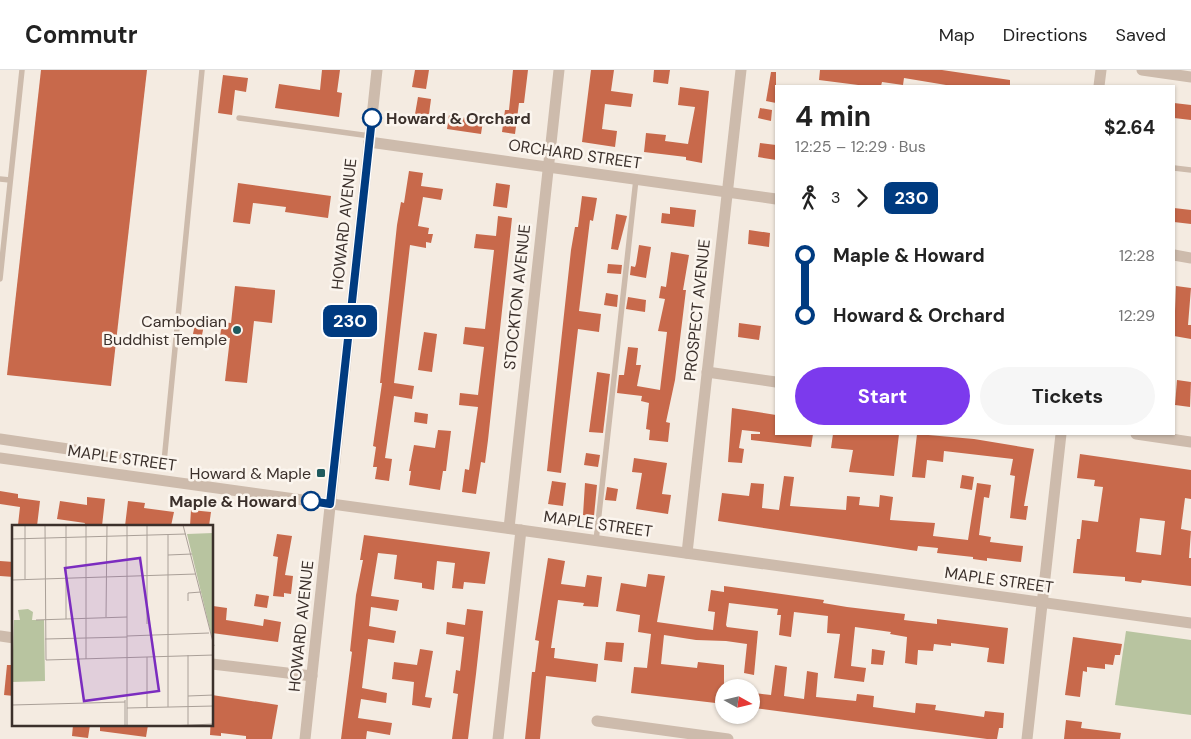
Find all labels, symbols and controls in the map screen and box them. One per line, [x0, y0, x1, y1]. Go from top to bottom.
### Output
text: Commutr [25, 19, 138, 50]
text: Map [939, 23, 975, 47]
text: Directions [1003, 23, 1088, 47]
text: Saved [1116, 23, 1166, 47]
text: 4 min [795, 98, 871, 135]
marker: Howard & Orchard [362, 108, 382, 128]
place label: Howard & Orchard [386, 108, 531, 129]
text: $2.64 [1104, 115, 1155, 140]
street label: ORCHARD STREET [507, 134, 643, 174]
text: 12:25 – 12:29 · Bus [795, 136, 926, 157]
street label: HOWARD AVENUE [327, 157, 361, 291]
icon: walk [795, 184, 823, 212]
icon: forward [848, 184, 876, 212]
text: 230 [894, 186, 928, 210]
text: 3 [831, 187, 840, 208]
street label: STOCKTON AVENUE [499, 223, 535, 371]
street label: PROSPECT AVENUE [679, 238, 715, 382]
text: Maple & Howard [833, 243, 985, 268]
text: 12:28 [1119, 245, 1155, 266]
text: Howard & Orchard [833, 303, 1005, 328]
line badge: 230 [321, 305, 379, 337]
text: 12:29 [1118, 305, 1155, 326]
text: 230 [333, 309, 367, 333]
place label: Cambodian Buddhist Temple [103, 311, 227, 350]
marker: Cambodian Buddhist Temple [231, 324, 243, 336]
button: Start [795, 367, 970, 425]
button: Tickets [980, 367, 1155, 425]
street label: MAPLE STREET [66, 440, 178, 476]
place label: Howard & Maple [190, 463, 311, 484]
marker: Howard & Maple [315, 467, 327, 479]
place label: Maple & Howard [169, 491, 297, 512]
marker: Maple & Howard [301, 491, 321, 511]
street label: MAPLE STREET [542, 506, 654, 542]
inset map [12, 525, 214, 726]
street label: HOWARD AVENUE [284, 559, 318, 693]
street label: MAPLE STREET [943, 562, 1055, 598]
north arrow [715, 679, 760, 724]
map controls [715, 679, 760, 724]

